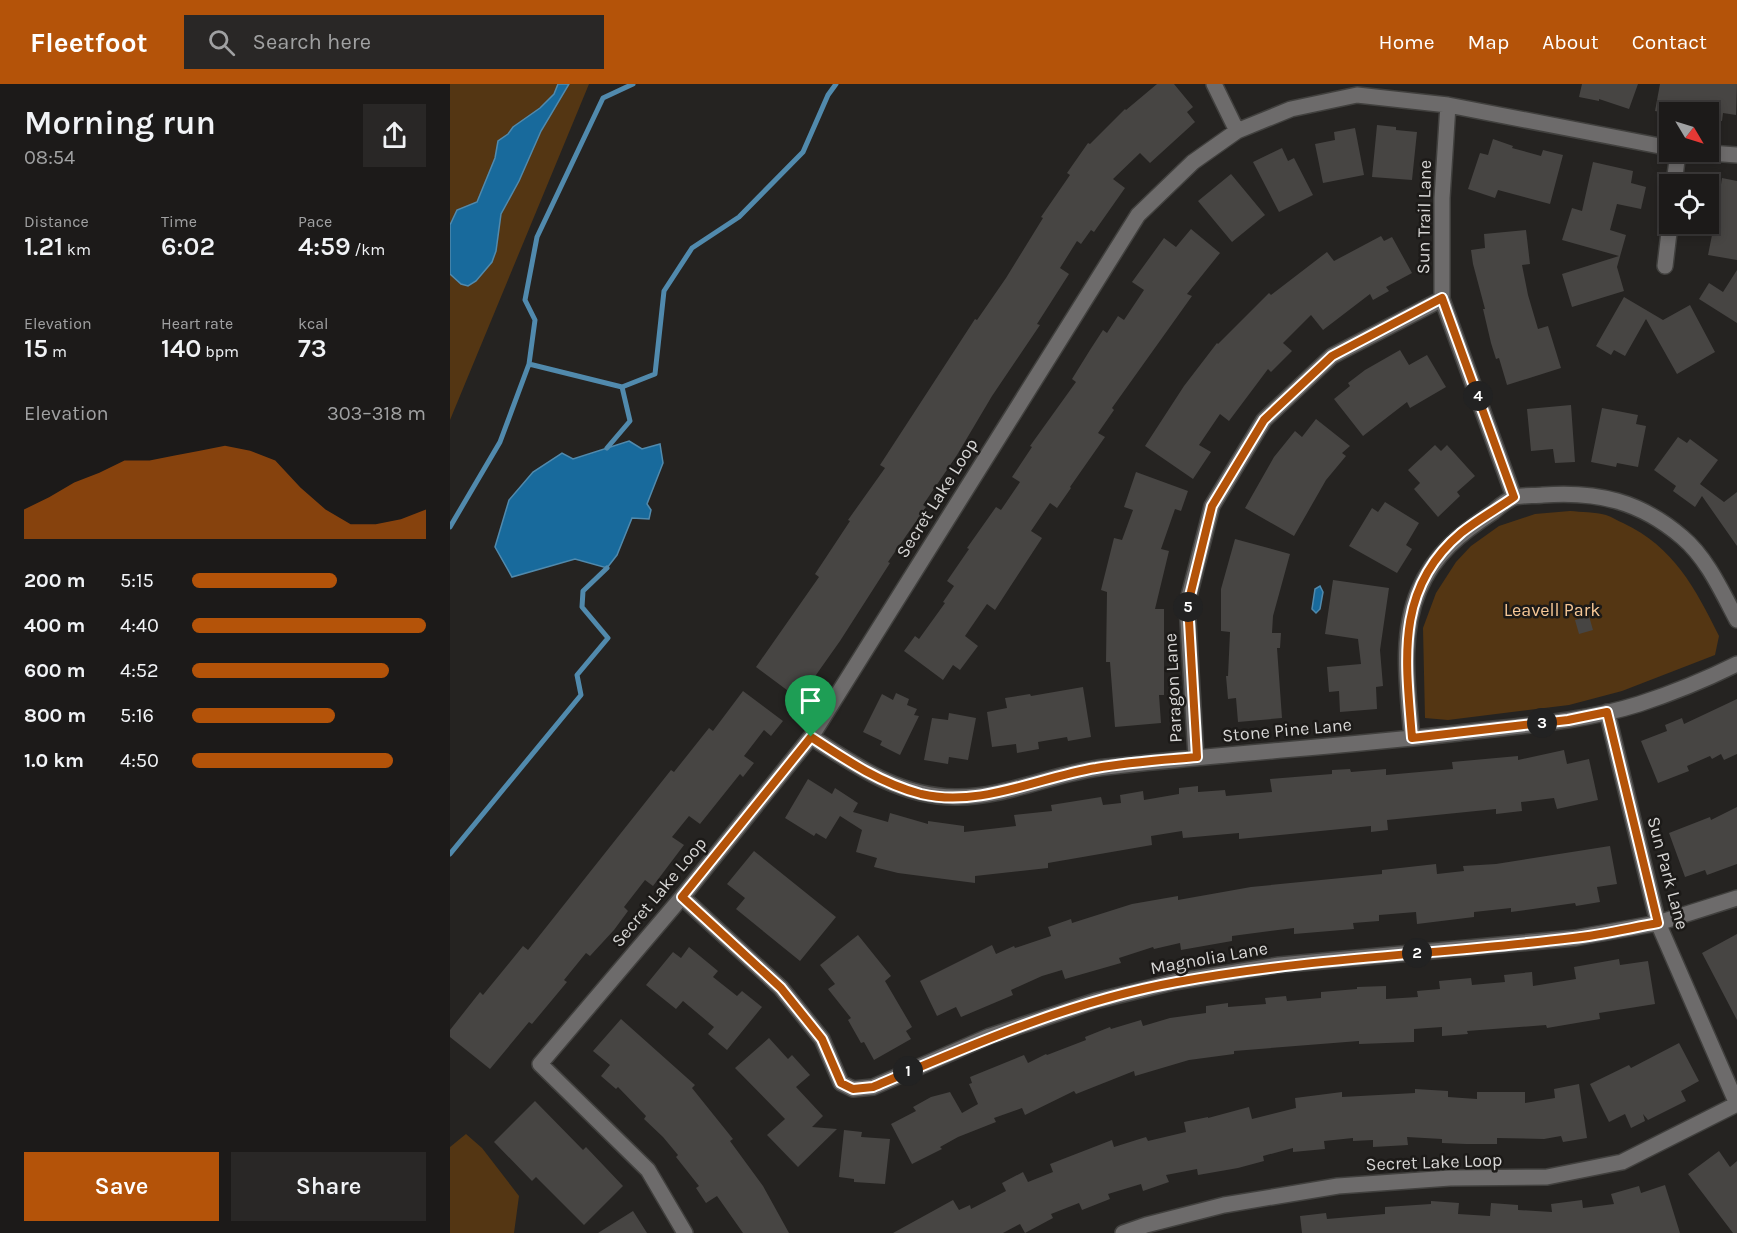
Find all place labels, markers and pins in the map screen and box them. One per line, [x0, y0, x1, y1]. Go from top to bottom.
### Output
pin: 4 [1463, 381, 1493, 411]
pin: 5 [1173, 592, 1203, 622]
pin [785, 675, 836, 737]
pin: 3 [1527, 708, 1557, 738]
pin: 2 [1402, 938, 1432, 968]
pin: 1 [893, 1056, 923, 1086]

